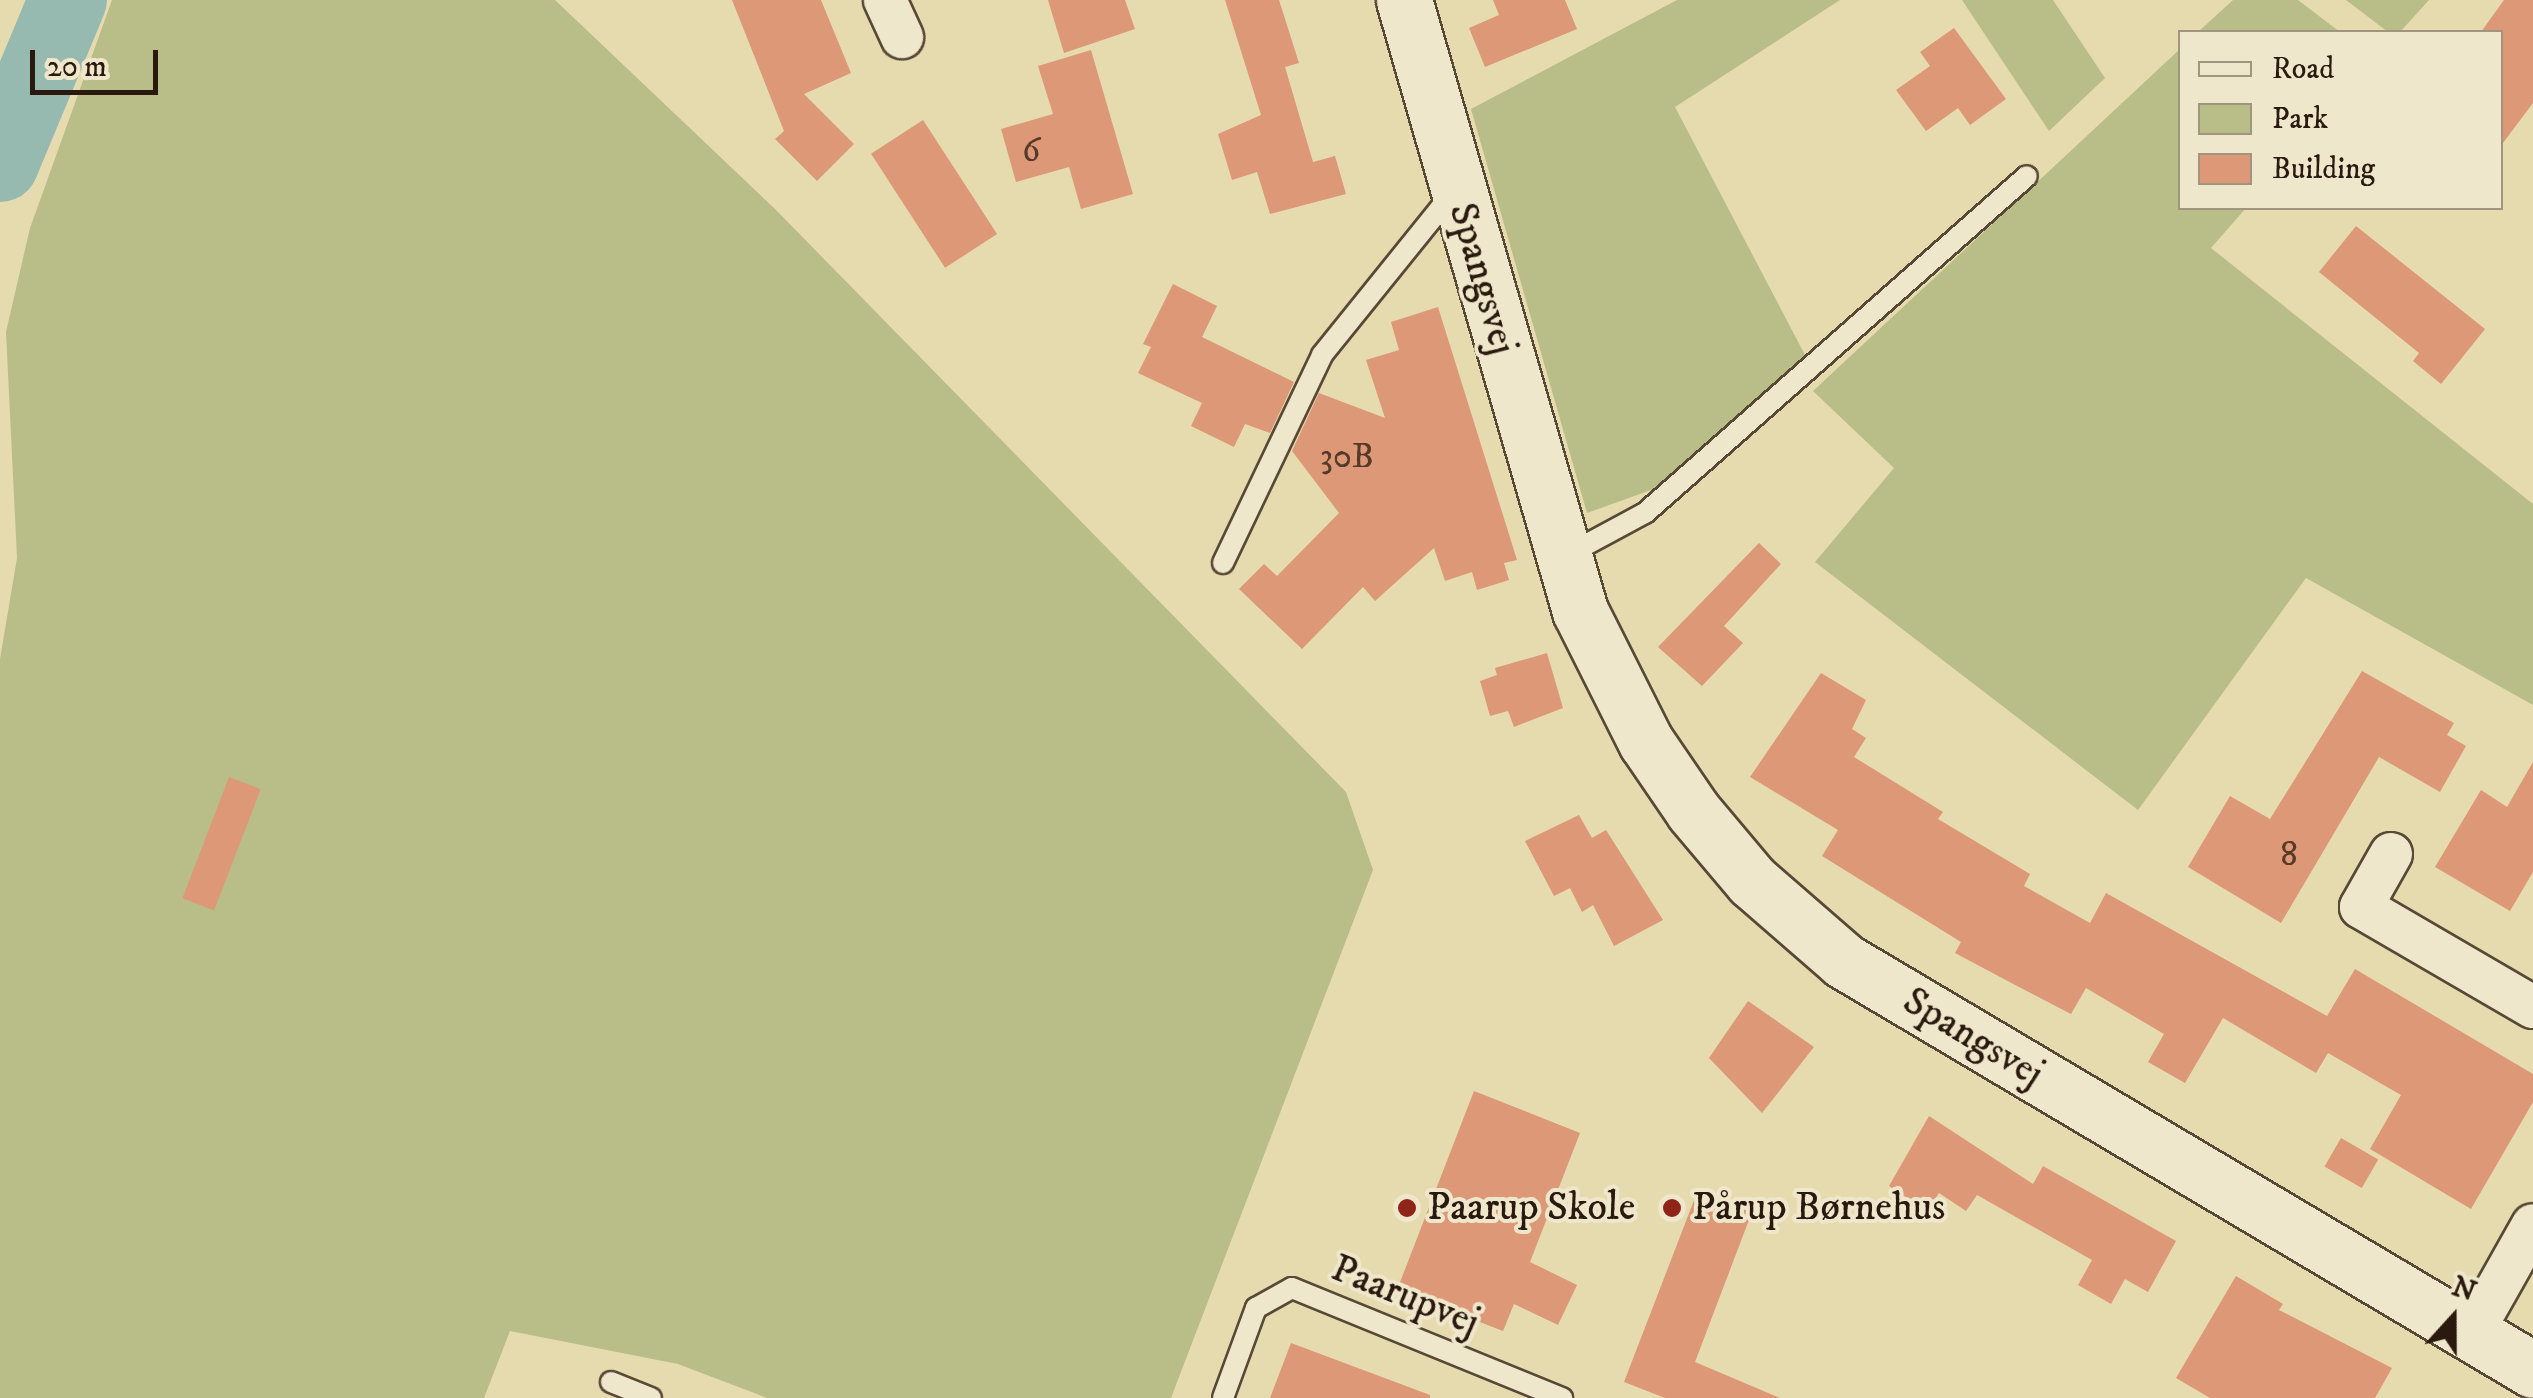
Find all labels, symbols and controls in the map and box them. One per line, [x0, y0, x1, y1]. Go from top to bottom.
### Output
scale bar [35, 30, 162, 92]
legend [2178, 30, 2503, 210]
text: 20 m [47, 49, 107, 86]
text: Road [2272, 51, 2334, 88]
text: Park [2272, 101, 2328, 138]
house number: 6 [1022, 130, 1040, 172]
text: Building [2272, 151, 2375, 188]
street label: Spangsvej [1438, 198, 1526, 360]
house number: 30B [1320, 436, 1374, 478]
house number: 8 [2280, 834, 2298, 876]
street label: Spangsvej [1894, 977, 2052, 1099]
place label: Paarup Skole [1427, 1184, 1635, 1232]
place label: Pårup Børnehus [1692, 1184, 1945, 1232]
marker: Paarup Skole [1396, 1197, 1418, 1219]
marker: Pårup Børnehus [1661, 1197, 1683, 1219]
street label: Paarupvej [1324, 1245, 1486, 1347]
north arrow [2403, 1268, 2503, 1368]
text: N [2447, 1269, 2481, 1310]

